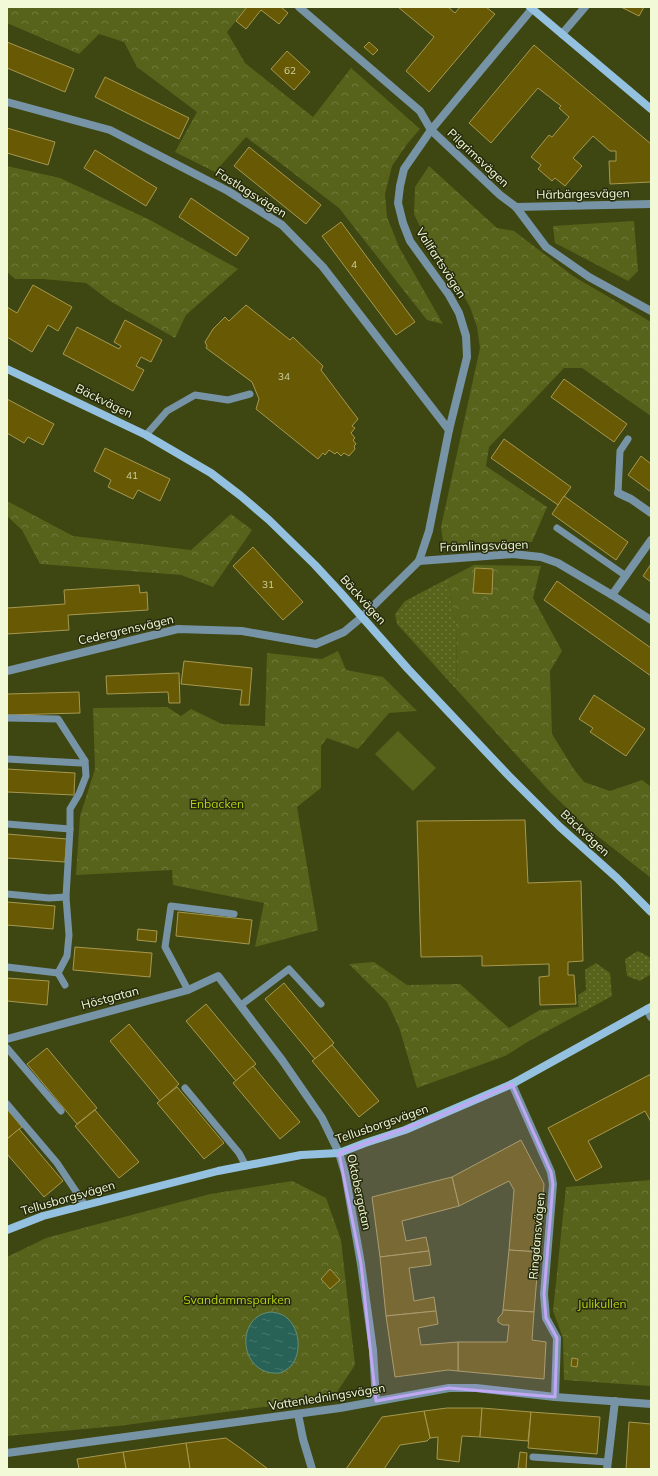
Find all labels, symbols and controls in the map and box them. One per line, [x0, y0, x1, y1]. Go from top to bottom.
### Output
house number: 62 [284, 64, 296, 77]
street label: Pilgrimsvägen [444, 125, 512, 190]
street label: Fastlagsvägen [213, 165, 290, 220]
street label: Härbärgesvägen [536, 185, 630, 202]
street label: Vallfartsvägen [413, 225, 470, 301]
house number: 4 [351, 258, 357, 271]
house number: 34 [278, 370, 290, 383]
street label: Bäckvägen [73, 380, 135, 421]
house number: 41 [126, 469, 138, 482]
street label: Främlingsvägen [439, 536, 529, 555]
street label: Bäckvägen [337, 572, 390, 628]
house number: 31 [262, 578, 274, 591]
street label: Cedergrensvägen [77, 611, 175, 648]
park label: Enbacken [190, 796, 244, 811]
street label: Bäckvägen [558, 806, 613, 859]
street label: Höstgatan [79, 983, 140, 1012]
street label: Tellusborgsvägen [333, 1101, 430, 1146]
street label: Oktobergatan [344, 1153, 375, 1231]
street label: Tellusborgsvägen [19, 1177, 117, 1218]
street label: Ringdansvägen [525, 1192, 548, 1280]
park label: Svandammsparken [183, 1292, 291, 1307]
park label: Julikullen [578, 1296, 626, 1311]
street label: Vattenledningsvägen [268, 1380, 386, 1413]

